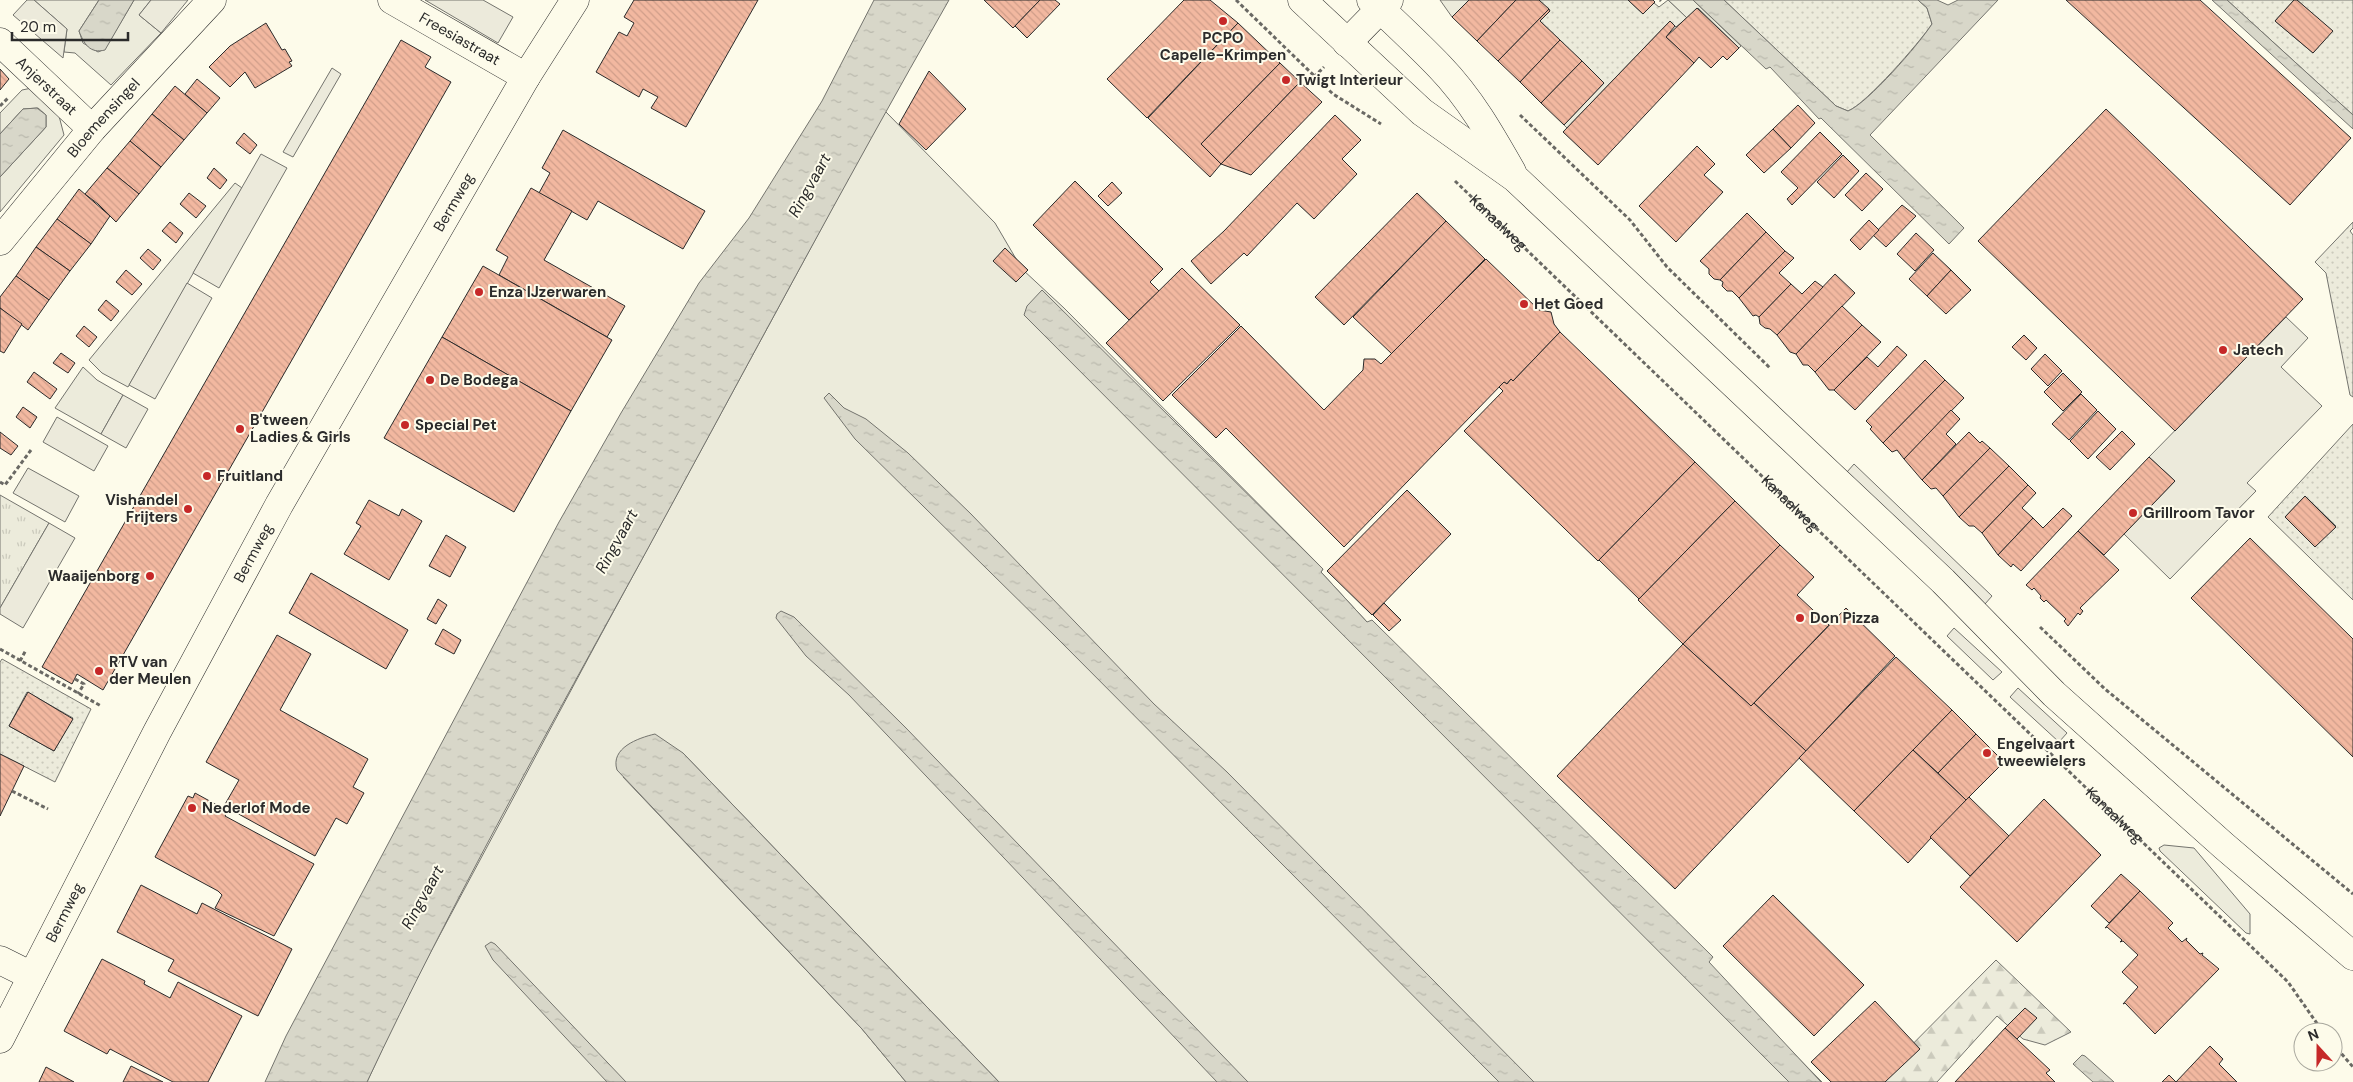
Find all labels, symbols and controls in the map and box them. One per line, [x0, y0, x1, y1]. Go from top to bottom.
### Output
street label: Freesiastraat [415, 8, 504, 70]
scale bar [12, 10, 129, 42]
marker: PCPO Capelle-Krimpen [1217, 15, 1229, 27]
text: 20 m [20, 17, 56, 37]
place label: PCPO Capelle-Krimpen [1160, 28, 1286, 65]
street label: Anjerstraat [12, 52, 81, 120]
place label: Twigt Interieur [1296, 70, 1403, 90]
street label: Bloemensingel [63, 74, 144, 162]
marker: Twigt Interieur [1280, 74, 1292, 86]
water label: Ringvaart [783, 149, 836, 221]
street label: Bermweg [429, 169, 478, 235]
street label: Kanaalweg [1465, 190, 1531, 255]
place label: Enza IJzerwaren [489, 282, 606, 302]
marker: Enza IJzerwaren [473, 286, 485, 298]
place label: Het Goed [1534, 294, 1603, 314]
marker: Het Goed [1518, 298, 1530, 310]
place label: Jatech [2233, 340, 2284, 360]
marker: Jatech [2217, 344, 2229, 356]
place label: De Bodega [440, 370, 518, 390]
marker: De Bodega [424, 374, 436, 386]
place label: B'tween Ladies & Girls [250, 410, 351, 447]
place label: Special Pet [415, 415, 497, 435]
marker: Special Pet [399, 419, 411, 431]
marker: B'tween Ladies & Girls [234, 423, 246, 435]
place label: Fruitland [217, 466, 283, 486]
marker: Fruitland [201, 470, 213, 482]
street label: Kanaalweg [1757, 471, 1823, 536]
place label: Vishandel Frijters [105, 490, 178, 527]
marker: Vishandel Frijters [182, 503, 194, 515]
place label: Grillroom Tavor [2143, 503, 2255, 523]
water label: Ringvaart [590, 505, 643, 577]
marker: Grillroom Tavor [2127, 507, 2139, 519]
street label: Bermweg [229, 520, 277, 586]
place label: Waaijenborg [48, 566, 140, 586]
marker: Waaijenborg [144, 570, 156, 582]
place label: Don Pizza [1810, 608, 1879, 628]
marker: Don Pizza [1794, 612, 1806, 624]
place label: RTV van der Meulen [109, 652, 191, 689]
marker: RTV van der Meulen [93, 665, 105, 677]
place label: Engelvaart tweewielers [1997, 734, 2086, 771]
marker: Engelvaart tweewielers [1981, 747, 1993, 759]
street label: Kanaalweg [2081, 783, 2148, 848]
place label: Nederlof Mode [202, 798, 311, 818]
marker: Nederlof Mode [186, 802, 198, 814]
water label: Ringvaart [396, 861, 449, 933]
street label: Bermweg [41, 879, 88, 946]
north arrow [2293, 1022, 2343, 1072]
text: N [2305, 1025, 2321, 1045]

